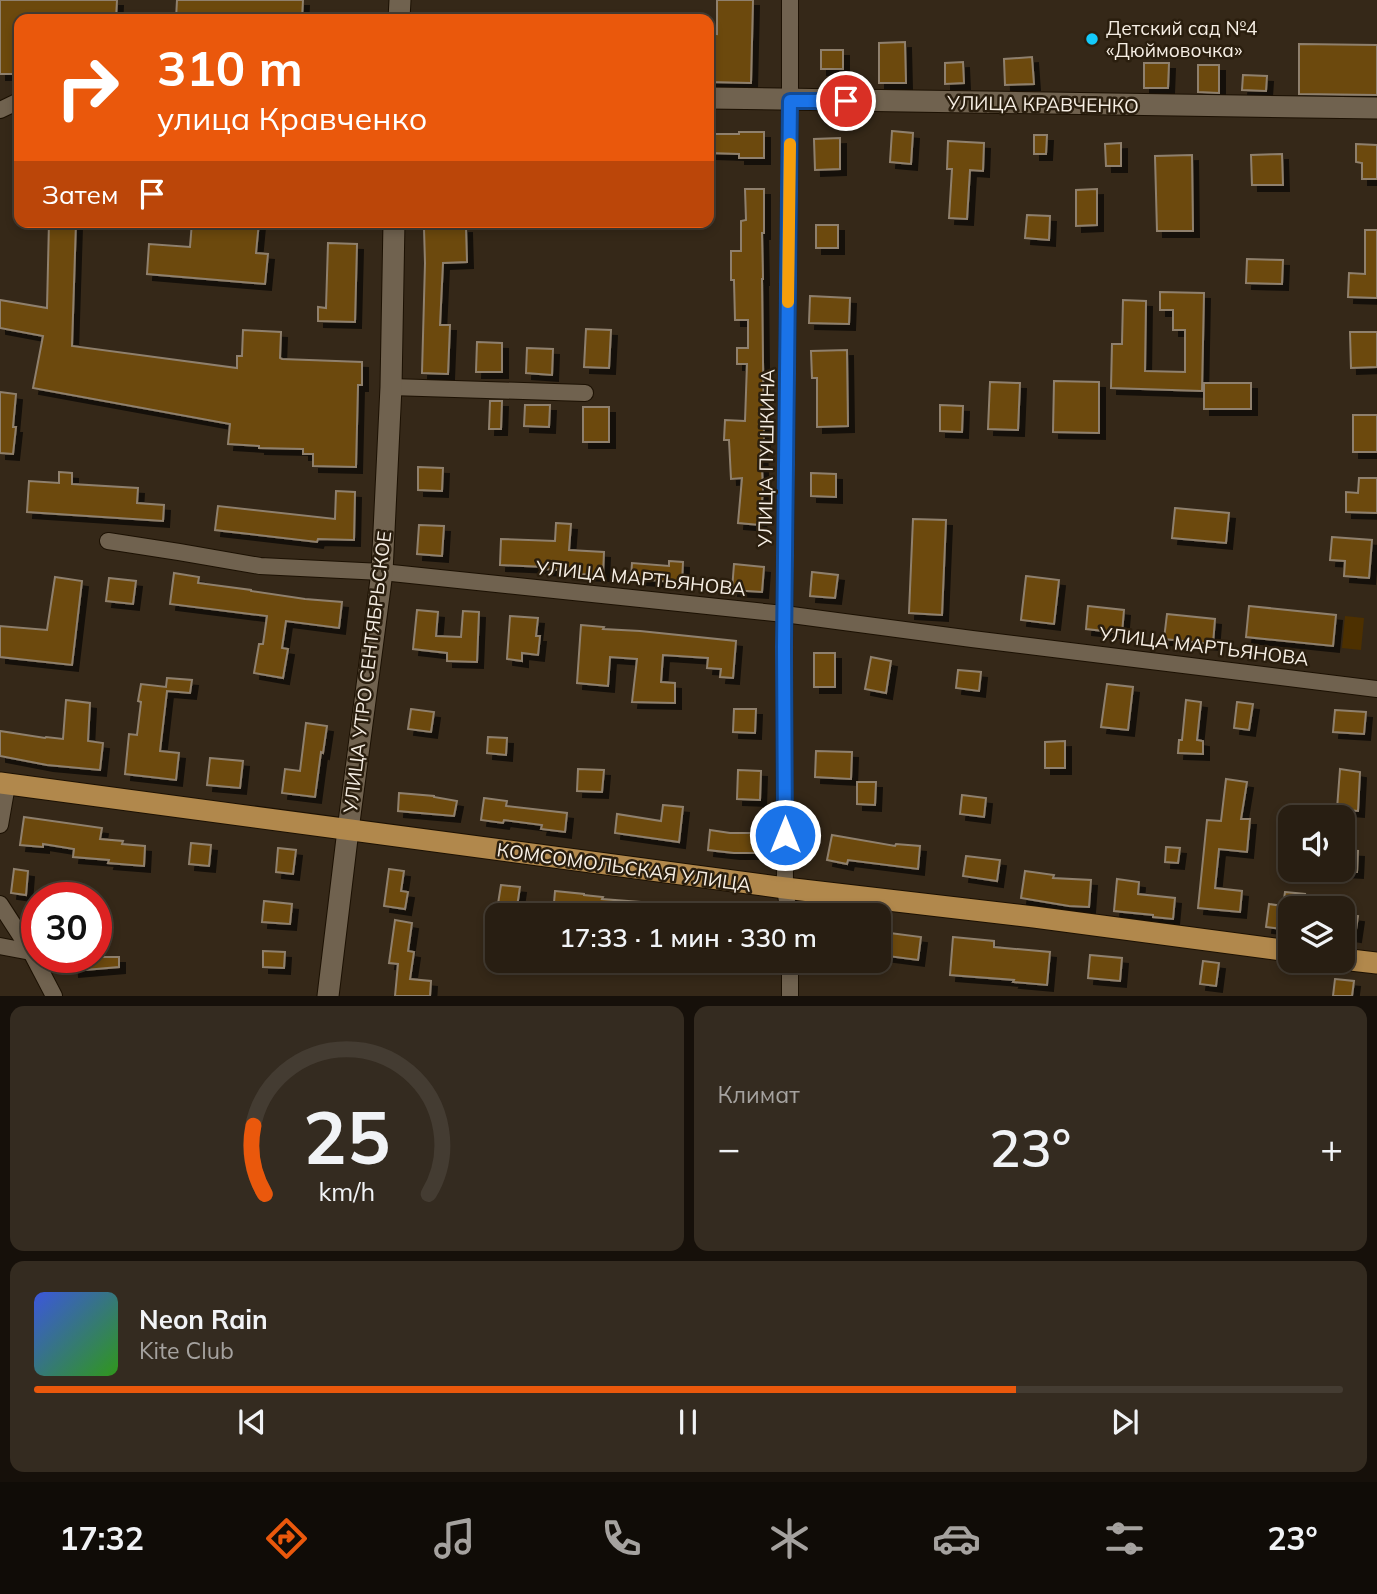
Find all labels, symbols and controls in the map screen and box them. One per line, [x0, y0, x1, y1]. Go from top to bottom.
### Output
place label: Детский сад №4 «Дюймовочка» [1106, 16, 1258, 62]
marker: Детский сад №4 «Дюймовочка» [1084, 31, 1100, 47]
text: 310 m [157, 37, 303, 98]
icon: right [42, 42, 133, 133]
pin [816, 71, 876, 131]
icon: arrive [827, 82, 865, 120]
street label: УЛИЦА КРАВЧЕНКО [946, 90, 1139, 118]
text: улица Кравченко [157, 98, 427, 138]
icon: arrive [133, 175, 171, 213]
text: Затем [42, 178, 119, 211]
street label: УЛИЦА ПУШКИНА [752, 369, 780, 548]
street label: УЛИЦА УТРО СЕНТЯБРЬСКОЕ [338, 530, 396, 815]
street label: УЛИЦА МАРТЬЯНОВА [534, 555, 747, 601]
street label: УЛИЦА МАРТЬЯНОВА [1097, 621, 1310, 671]
position arrow [748, 798, 822, 872]
map controls [1278, 805, 1355, 973]
button: sound [1278, 805, 1355, 882]
street label: КОМСОМОЛЬСКАЯ УЛИЦА [495, 837, 753, 897]
speed limit sign: 30 [21, 882, 112, 973]
button: layers [1278, 896, 1355, 973]
text: 17:33 · 1 мин · 330 m [559, 921, 817, 954]
text: Климат [718, 1080, 800, 1109]
text: 25 [303, 1092, 390, 1183]
text: 23° [989, 1115, 1071, 1180]
text: − [718, 1124, 740, 1172]
text: + [1320, 1124, 1343, 1172]
text: km/h [318, 1176, 375, 1207]
text: Neon Rain [139, 1303, 268, 1336]
text: Kite Club [139, 1336, 234, 1365]
icon: previous [233, 1403, 271, 1441]
icon: pause [669, 1403, 707, 1441]
icon: next [1106, 1403, 1144, 1441]
icon: directions [262, 1514, 311, 1563]
icon: music [430, 1514, 479, 1563]
icon: phone [597, 1514, 646, 1563]
icon: climate [765, 1514, 814, 1563]
icon: car [932, 1514, 981, 1563]
icon: filters [1100, 1514, 1149, 1563]
text: 17:32 [59, 1518, 144, 1558]
text: 23° [1267, 1518, 1318, 1558]

